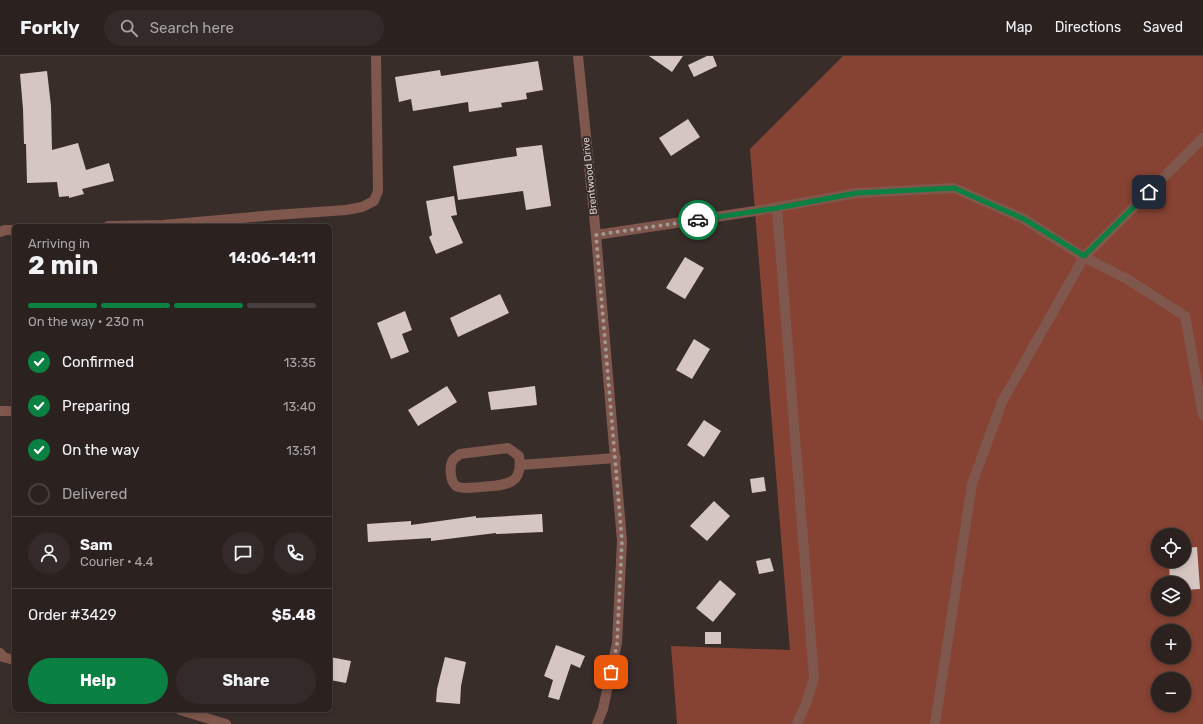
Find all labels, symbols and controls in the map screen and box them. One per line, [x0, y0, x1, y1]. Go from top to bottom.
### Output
search box [104, 10, 384, 46]
text: Forkly [20, 16, 80, 39]
icon: search [118, 17, 140, 39]
text: Search here [150, 19, 234, 37]
text: Map [1006, 19, 1033, 36]
text: Directions [1055, 19, 1121, 36]
text: Saved [1143, 19, 1183, 36]
street label: Brentwood Drive [580, 136, 600, 215]
pin [1132, 175, 1166, 209]
icon: home [1138, 181, 1160, 203]
courier [678, 200, 718, 240]
icon: car [687, 209, 709, 231]
text: Arriving in [28, 236, 90, 251]
text: 14:06–14:11 [229, 249, 316, 267]
text: 2 min [28, 250, 98, 281]
text: On the way · 230 m [28, 314, 144, 329]
icon: check [28, 351, 50, 373]
text: Confirmed [62, 353, 134, 371]
text: 13:35 [284, 355, 316, 370]
icon: check [28, 395, 50, 417]
text: Preparing [62, 397, 130, 415]
text: 13:40 [283, 399, 316, 414]
icon: check [28, 439, 50, 461]
text: On the way [62, 441, 140, 459]
text: 13:51 [286, 443, 316, 458]
text: Delivered [62, 485, 127, 503]
map controls [1151, 528, 1191, 712]
button: locate [1151, 528, 1191, 568]
button: person [28, 532, 70, 574]
button: chat [222, 532, 264, 574]
button: phone [274, 532, 316, 574]
text: Sam [80, 536, 113, 554]
text: Courier · 4.4 [80, 554, 154, 569]
button: layers [1151, 576, 1191, 616]
text: Order #3429 [28, 606, 117, 624]
text: $5.48 [272, 606, 316, 624]
button: + [1151, 624, 1191, 664]
pin [594, 655, 628, 689]
button: Help [28, 658, 168, 704]
button: Share [176, 658, 316, 704]
icon: bag [600, 661, 622, 683]
button: − [1151, 672, 1191, 712]

